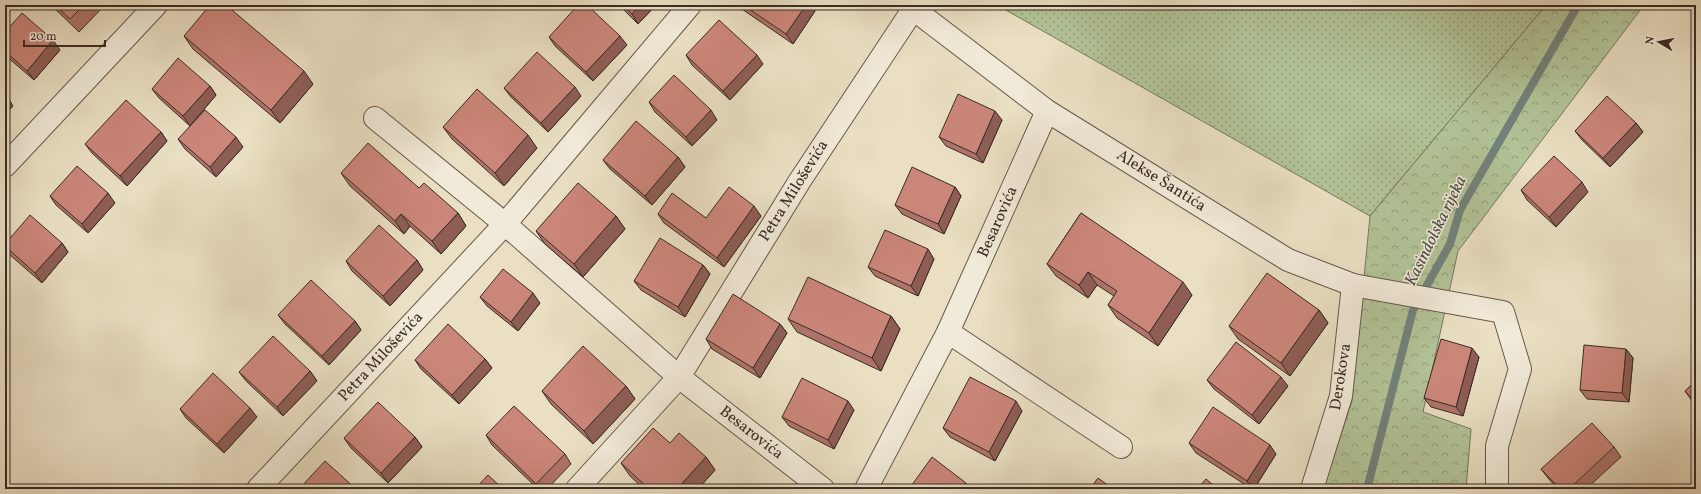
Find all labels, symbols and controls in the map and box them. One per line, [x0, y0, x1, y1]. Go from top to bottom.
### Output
scale bar [24, 22, 105, 48]
north arrow [1639, 22, 1679, 62]
text: 20 m [30, 29, 57, 45]
text: N [1643, 35, 1659, 46]
street label: Petra Miloševića [754, 136, 834, 246]
street label: Alekse Šantića [1112, 144, 1211, 217]
water label: Kasindolska rijeka [1399, 172, 1473, 290]
street label: Besarovića [973, 183, 1023, 261]
street label: Petra Miloševića [333, 307, 429, 407]
street label: Derokova [1325, 342, 1357, 412]
street label: Besarovića [714, 401, 788, 465]

